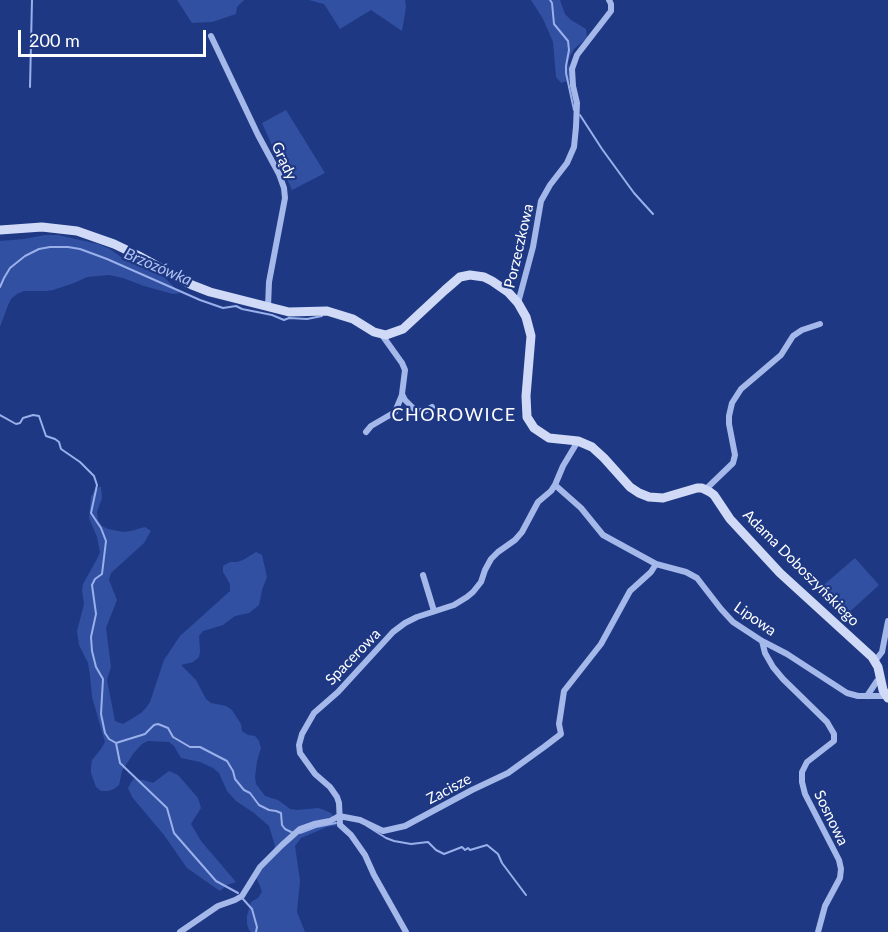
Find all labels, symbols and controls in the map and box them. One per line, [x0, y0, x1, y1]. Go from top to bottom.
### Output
scale bar [21, 18, 208, 56]
text: 200 m [29, 29, 80, 51]
street label: Grądy [267, 139, 301, 183]
street label: Porzeczkowa [501, 202, 537, 290]
water label: Brzozówka [121, 244, 195, 290]
district label: CHOROWICE [391, 404, 517, 426]
street label: Adama Doboszyńskiego [739, 506, 863, 630]
street label: Lipowa [730, 598, 780, 640]
street label: Spacerowa [322, 625, 384, 689]
street label: Zacisze [423, 770, 475, 808]
street label: Sosnowa [810, 788, 852, 848]

